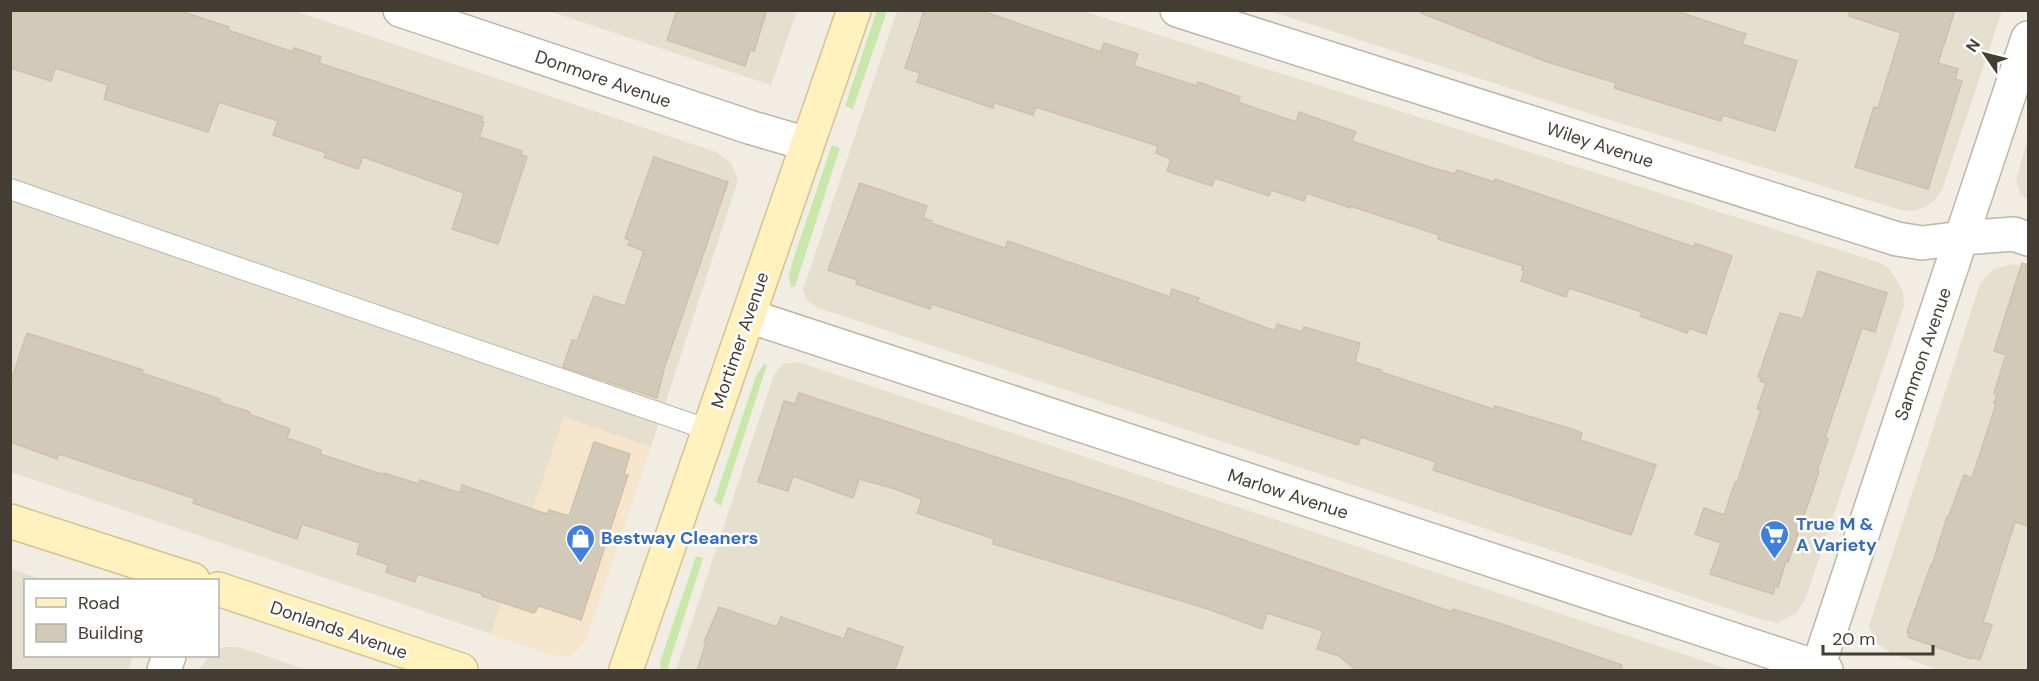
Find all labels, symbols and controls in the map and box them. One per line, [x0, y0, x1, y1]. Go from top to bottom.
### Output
north arrow [1955, 24, 2015, 84]
text: N [1961, 35, 1985, 56]
street label: Donmore Avenue [532, 44, 674, 114]
street label: Wiley Avenue [1543, 116, 1657, 174]
street label: Mortimer Avenue [705, 269, 775, 411]
street label: Sammon Avenue [1889, 284, 1957, 424]
street label: Marlow Avenue [1225, 463, 1351, 525]
place label: True M & A Variety [1796, 512, 1877, 557]
supermarket icon: True M & A Variety [1759, 518, 1791, 560]
shop icon: Bestway Cleaners [564, 522, 596, 564]
place label: Bestway Cleaners [601, 526, 758, 550]
legend [24, 579, 219, 657]
text: Road [78, 591, 120, 615]
street label: Donlands Avenue [267, 595, 411, 665]
scale bar [1823, 618, 1932, 656]
text: Building [78, 621, 143, 645]
text: 20 m [1832, 627, 1875, 651]

